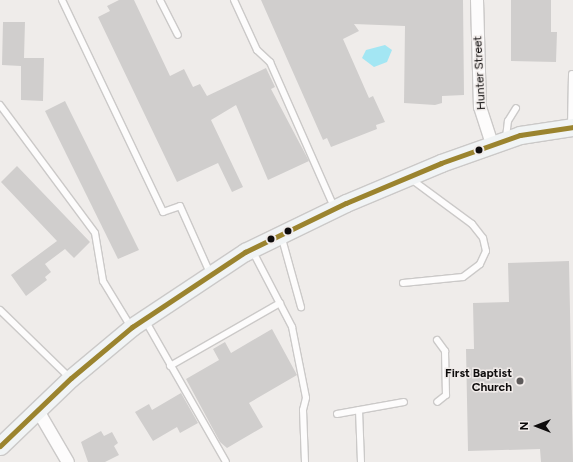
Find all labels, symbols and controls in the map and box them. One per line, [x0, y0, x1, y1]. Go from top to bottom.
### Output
street label: Hunter Street [471, 36, 489, 110]
unlabelled marker [474, 145, 484, 155]
unlabelled marker [283, 226, 293, 236]
unlabelled marker [266, 234, 276, 244]
place label: First Baptist Church [445, 367, 512, 395]
marker: First Baptist Church [515, 376, 525, 386]
north arrow [517, 406, 557, 446]
text: N [518, 422, 531, 430]

